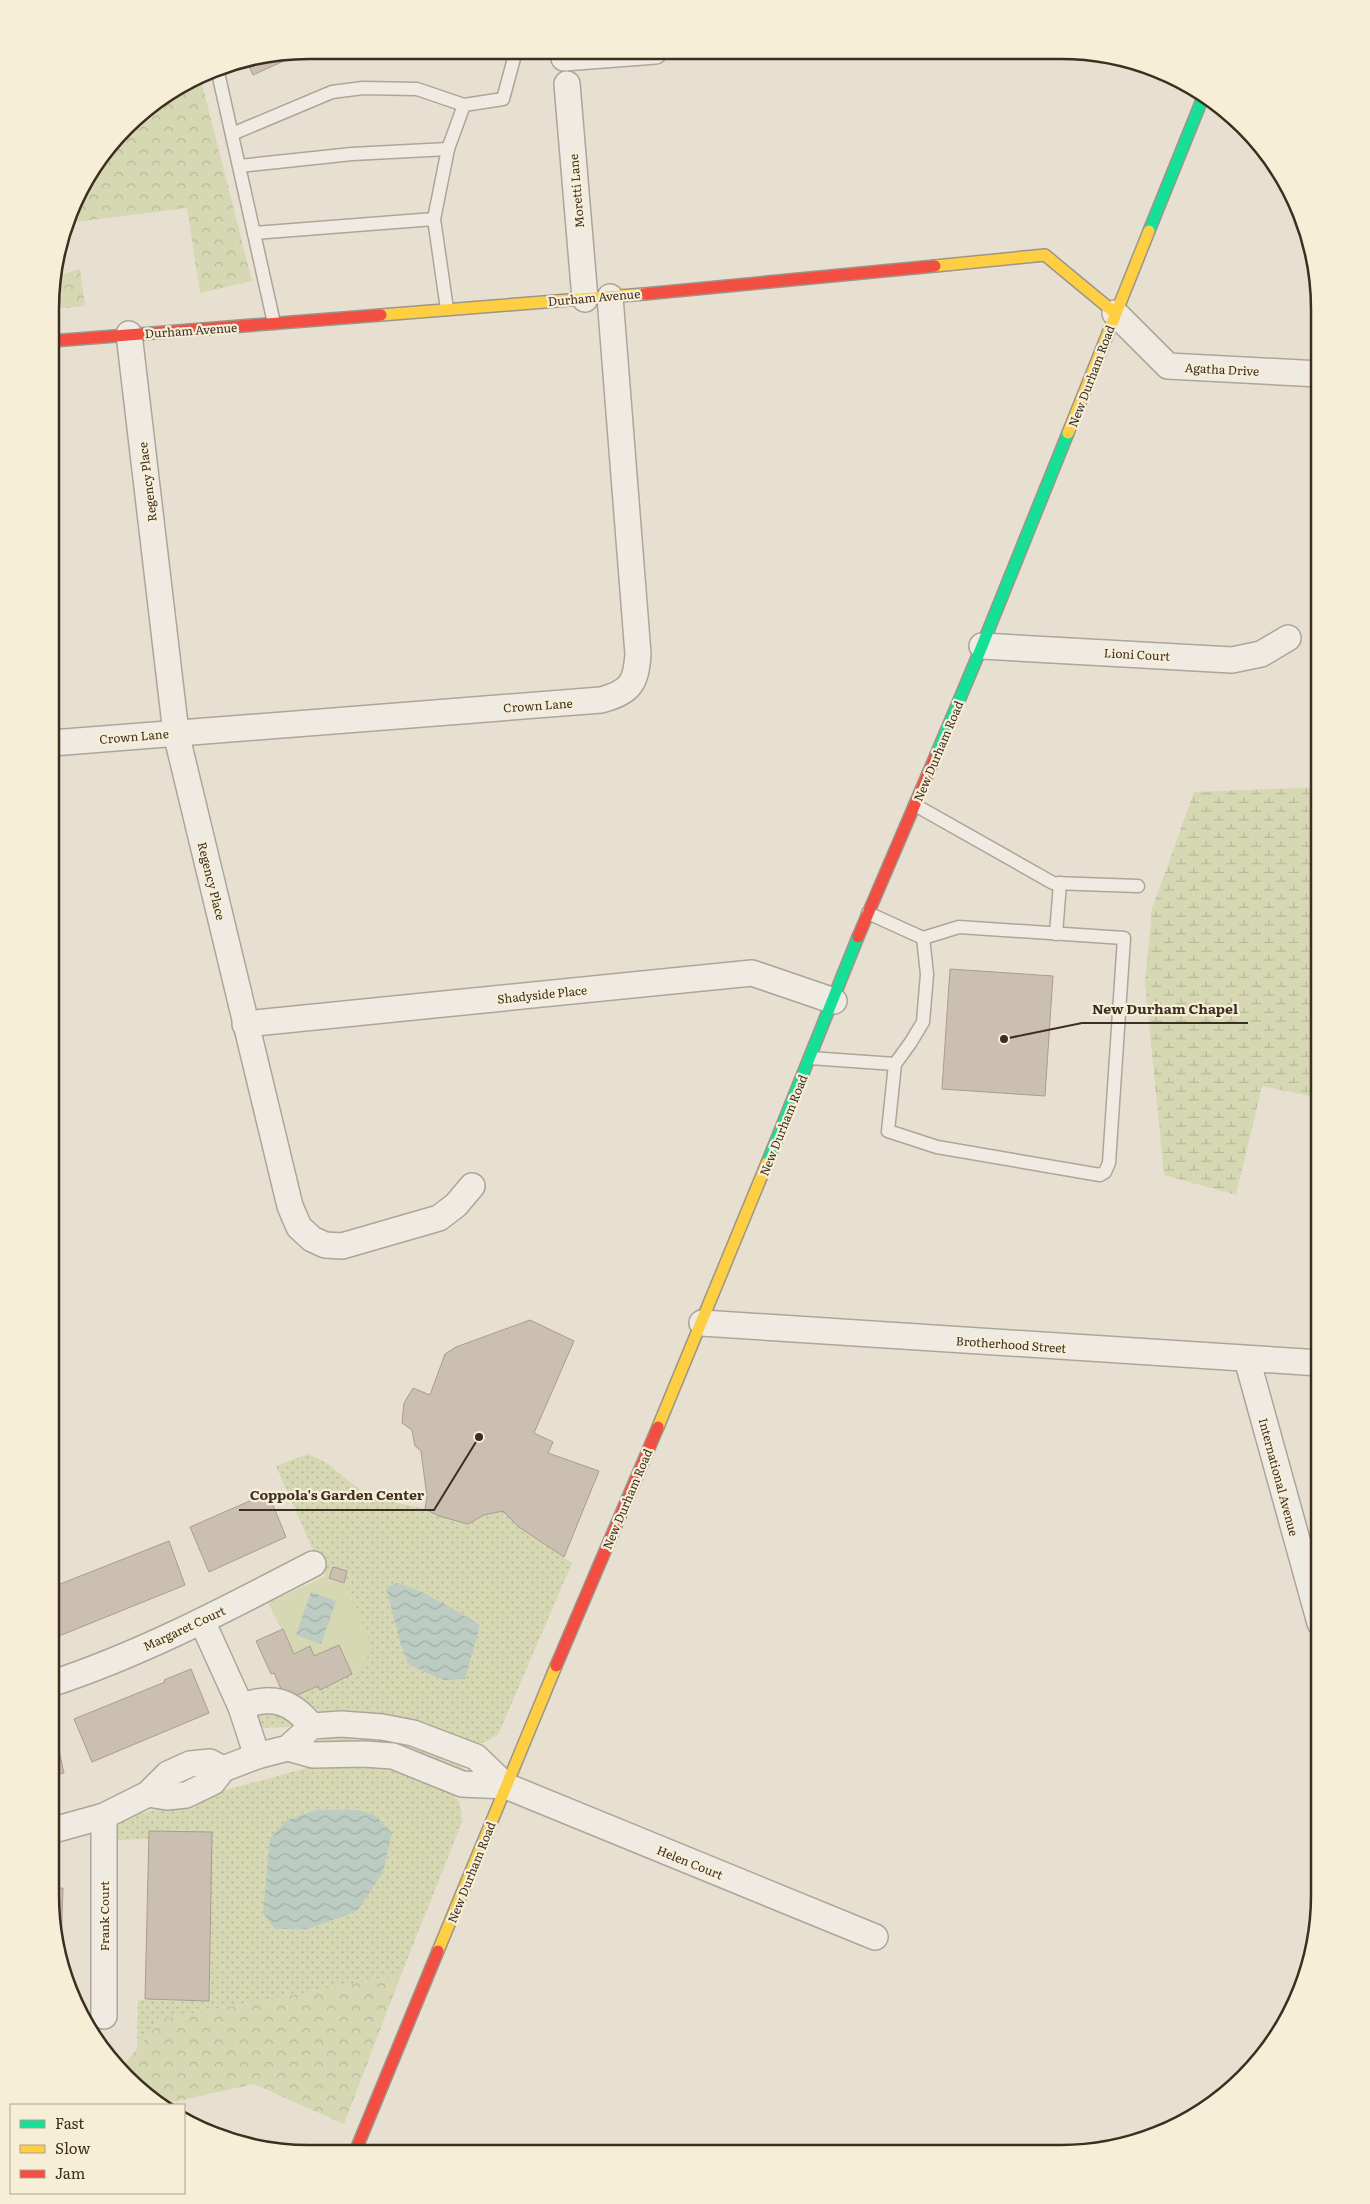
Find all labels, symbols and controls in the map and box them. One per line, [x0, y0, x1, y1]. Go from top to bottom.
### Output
street label: Moretti Lane [564, 153, 588, 229]
street label: Durham Avenue [547, 284, 641, 310]
street label: Durham Avenue [144, 318, 238, 342]
street label: New Durham Road [1063, 322, 1119, 430]
street label: Agatha Drive [1184, 358, 1260, 380]
street label: Regency Place [133, 441, 161, 523]
street label: Lioni Court [1103, 643, 1171, 665]
street label: Crown Lane [503, 694, 573, 716]
street label: New Durham Road [909, 697, 968, 804]
street label: Crown Lane [99, 724, 169, 748]
street label: Regency Place [194, 840, 230, 922]
street label: Shadyside Place [496, 980, 588, 1008]
callout: New Durham Chapel [1082, 994, 1248, 1023]
text: New Durham Chapel [1092, 998, 1238, 1018]
street label: New Durham Road [754, 1071, 812, 1178]
street label: Brotherhood Street [955, 1331, 1067, 1357]
street label: International Avenue [1255, 1416, 1303, 1538]
street label: New Durham Road [598, 1445, 657, 1552]
callout: Coppola's Garden Center [239, 1481, 434, 1510]
text: Coppola's Garden Center [250, 1484, 425, 1504]
street label: Margaret Court [140, 1601, 228, 1655]
street label: New Durham Road [442, 1818, 500, 1925]
street label: Helen Court [654, 1841, 726, 1883]
street label: Frank Court [95, 1881, 113, 1951]
legend [10, 2104, 185, 2194]
text: Fast [55, 2111, 84, 2134]
text: Slow [55, 2136, 90, 2159]
text: Jam [55, 2161, 86, 2184]

